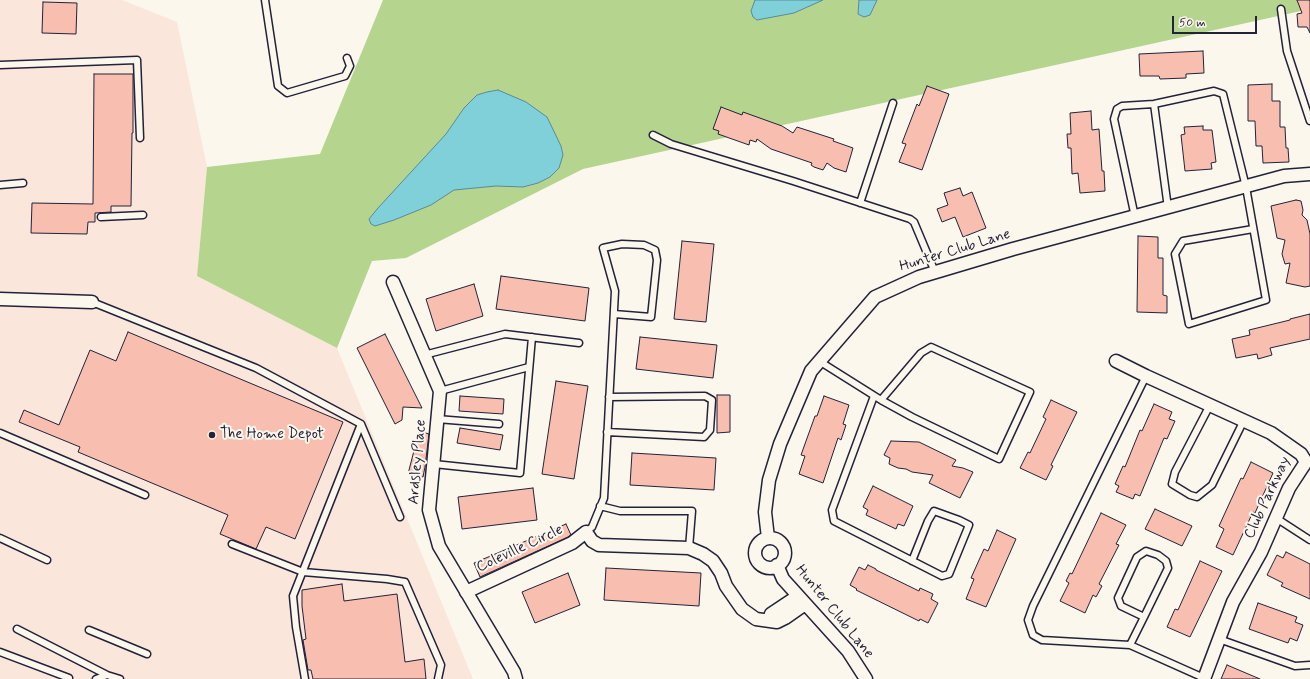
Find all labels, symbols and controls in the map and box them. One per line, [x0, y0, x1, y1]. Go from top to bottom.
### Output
scale bar [1174, 8, 1259, 34]
text: 50 m [1179, 15, 1206, 31]
street label: Hunter Club Lane [897, 226, 1013, 276]
street label: Ardsley Place [405, 419, 431, 505]
place label: The Home Depot [220, 426, 324, 444]
marker: The Home Depot [207, 430, 217, 440]
street label: Club Parkway [1241, 454, 1295, 542]
street label: Coleville Circle [474, 521, 566, 577]
street label: Hunter Club Lane [791, 562, 877, 662]

